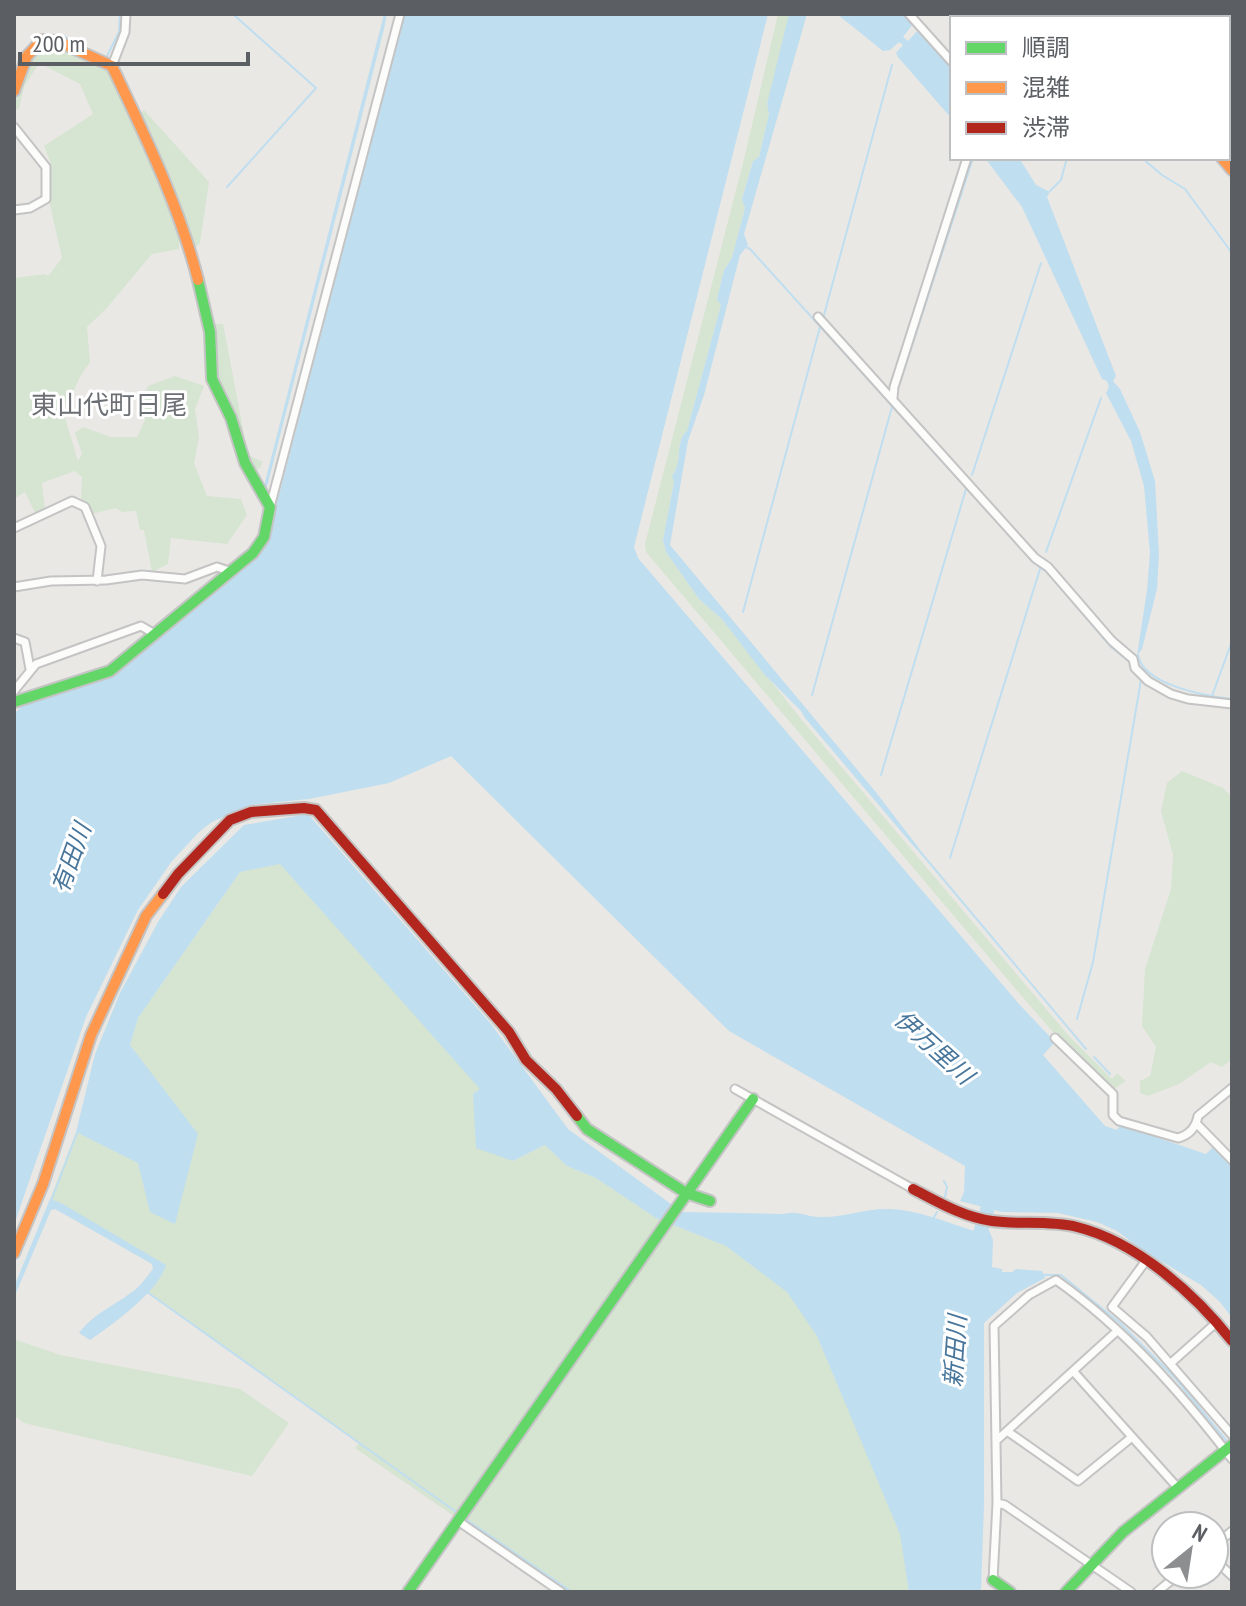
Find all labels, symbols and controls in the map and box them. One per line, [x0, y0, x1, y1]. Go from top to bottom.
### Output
scale bar [20, 16, 248, 66]
legend [950, 16, 1230, 160]
text: 200 m [32, 28, 85, 59]
text: 順調 [1022, 32, 1070, 63]
text: 混雑 [1022, 72, 1070, 103]
text: 渋滞 [1022, 112, 1070, 143]
district label: 東山代町日尾 [31, 388, 187, 421]
water label: 有田川 [44, 816, 99, 897]
water label: 伊万里川 [888, 1003, 982, 1093]
water label: 新田川 [937, 1311, 973, 1388]
north arrow [1150, 1510, 1230, 1590]
text: N [1188, 1518, 1212, 1548]

